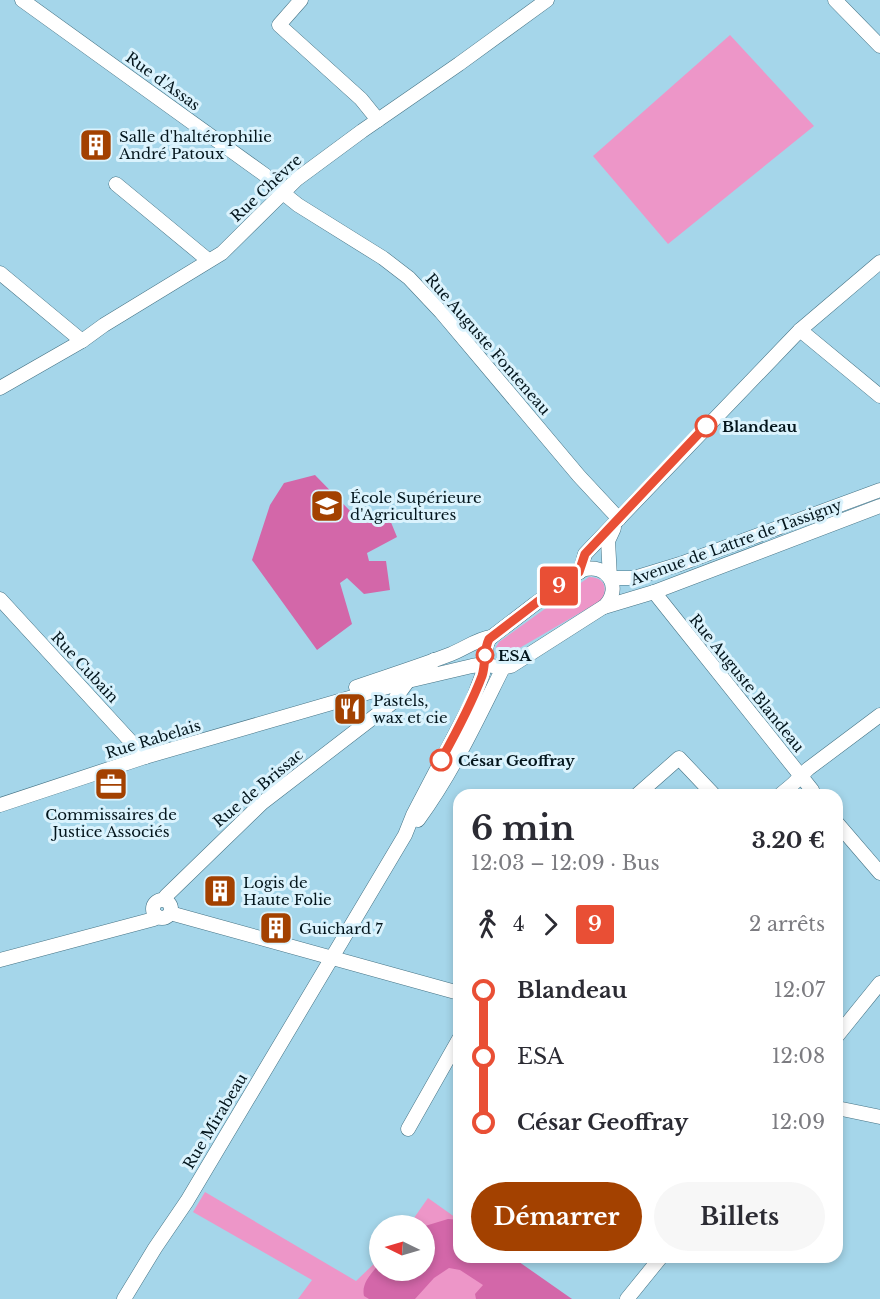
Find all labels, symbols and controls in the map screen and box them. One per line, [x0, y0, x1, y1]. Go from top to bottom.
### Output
street label: Rue d'Assas [122, 48, 204, 114]
building icon: Salle d'haltérophilie André Patoux [78, 127, 114, 163]
place label: Salle d'haltérophilie André Patoux [118, 127, 272, 163]
street label: Rue Chèvre [227, 150, 305, 226]
street label: Rue Auguste Fonteneau [421, 269, 555, 419]
marker: Blandeau [695, 415, 717, 437]
place label: Blandeau [722, 417, 798, 436]
school or university icon: École Supérieure d'Agricultures [309, 488, 345, 524]
place label: École Supérieure d'Agricultures [350, 488, 482, 524]
street label: Avenue de Lattre de Tassigny [627, 495, 845, 590]
line badge: 9 [540, 566, 578, 606]
text: 9 [552, 573, 566, 599]
street label: Rue Auguste Blandeau [685, 610, 809, 756]
street label: Rue Cubain [47, 627, 123, 707]
marker: ESA [476, 646, 494, 664]
place label: ESA [498, 646, 532, 665]
restaurant icon: Pastels, wax et cie [332, 691, 368, 727]
place label: Pastels, wax et cie [373, 691, 448, 727]
street label: Rue Rabelais [103, 715, 203, 762]
street label: Rue de Brissac [209, 745, 307, 831]
marker: César Geoffray [430, 749, 452, 771]
place label: César Geoffray [458, 751, 575, 770]
office icon: Commissaires de Justice Associés [93, 766, 129, 802]
place label: Commissaires de Justice Associés [45, 805, 177, 841]
text: 6 min [471, 808, 574, 849]
text: 3.20 € [752, 827, 825, 854]
text: 12:03 – 12:09 · Bus [471, 851, 659, 875]
building icon: Logis de Haute Folie [202, 873, 238, 909]
place label: Logis de Haute Folie [243, 873, 332, 909]
icon: walk [471, 908, 504, 941]
icon: forward [534, 908, 567, 941]
building icon: Guichard 7 [258, 910, 294, 946]
text: 9 [588, 911, 602, 937]
text: 4 [513, 912, 525, 936]
text: 2 arrêts [749, 912, 825, 936]
place label: Guichard 7 [299, 919, 383, 938]
text: Blandeau [517, 977, 627, 1004]
text: 12:07 [774, 978, 825, 1002]
text: ESA [517, 1043, 564, 1070]
text: 12:08 [772, 1044, 825, 1068]
street label: Rue Mirabeau [179, 1070, 251, 1172]
text: César Geoffray [517, 1109, 688, 1136]
text: 12:09 [771, 1110, 825, 1134]
button: Démarrer [471, 1182, 642, 1251]
button: Billets [654, 1182, 825, 1251]
north arrow [369, 1215, 435, 1281]
map controls [369, 1215, 435, 1281]

